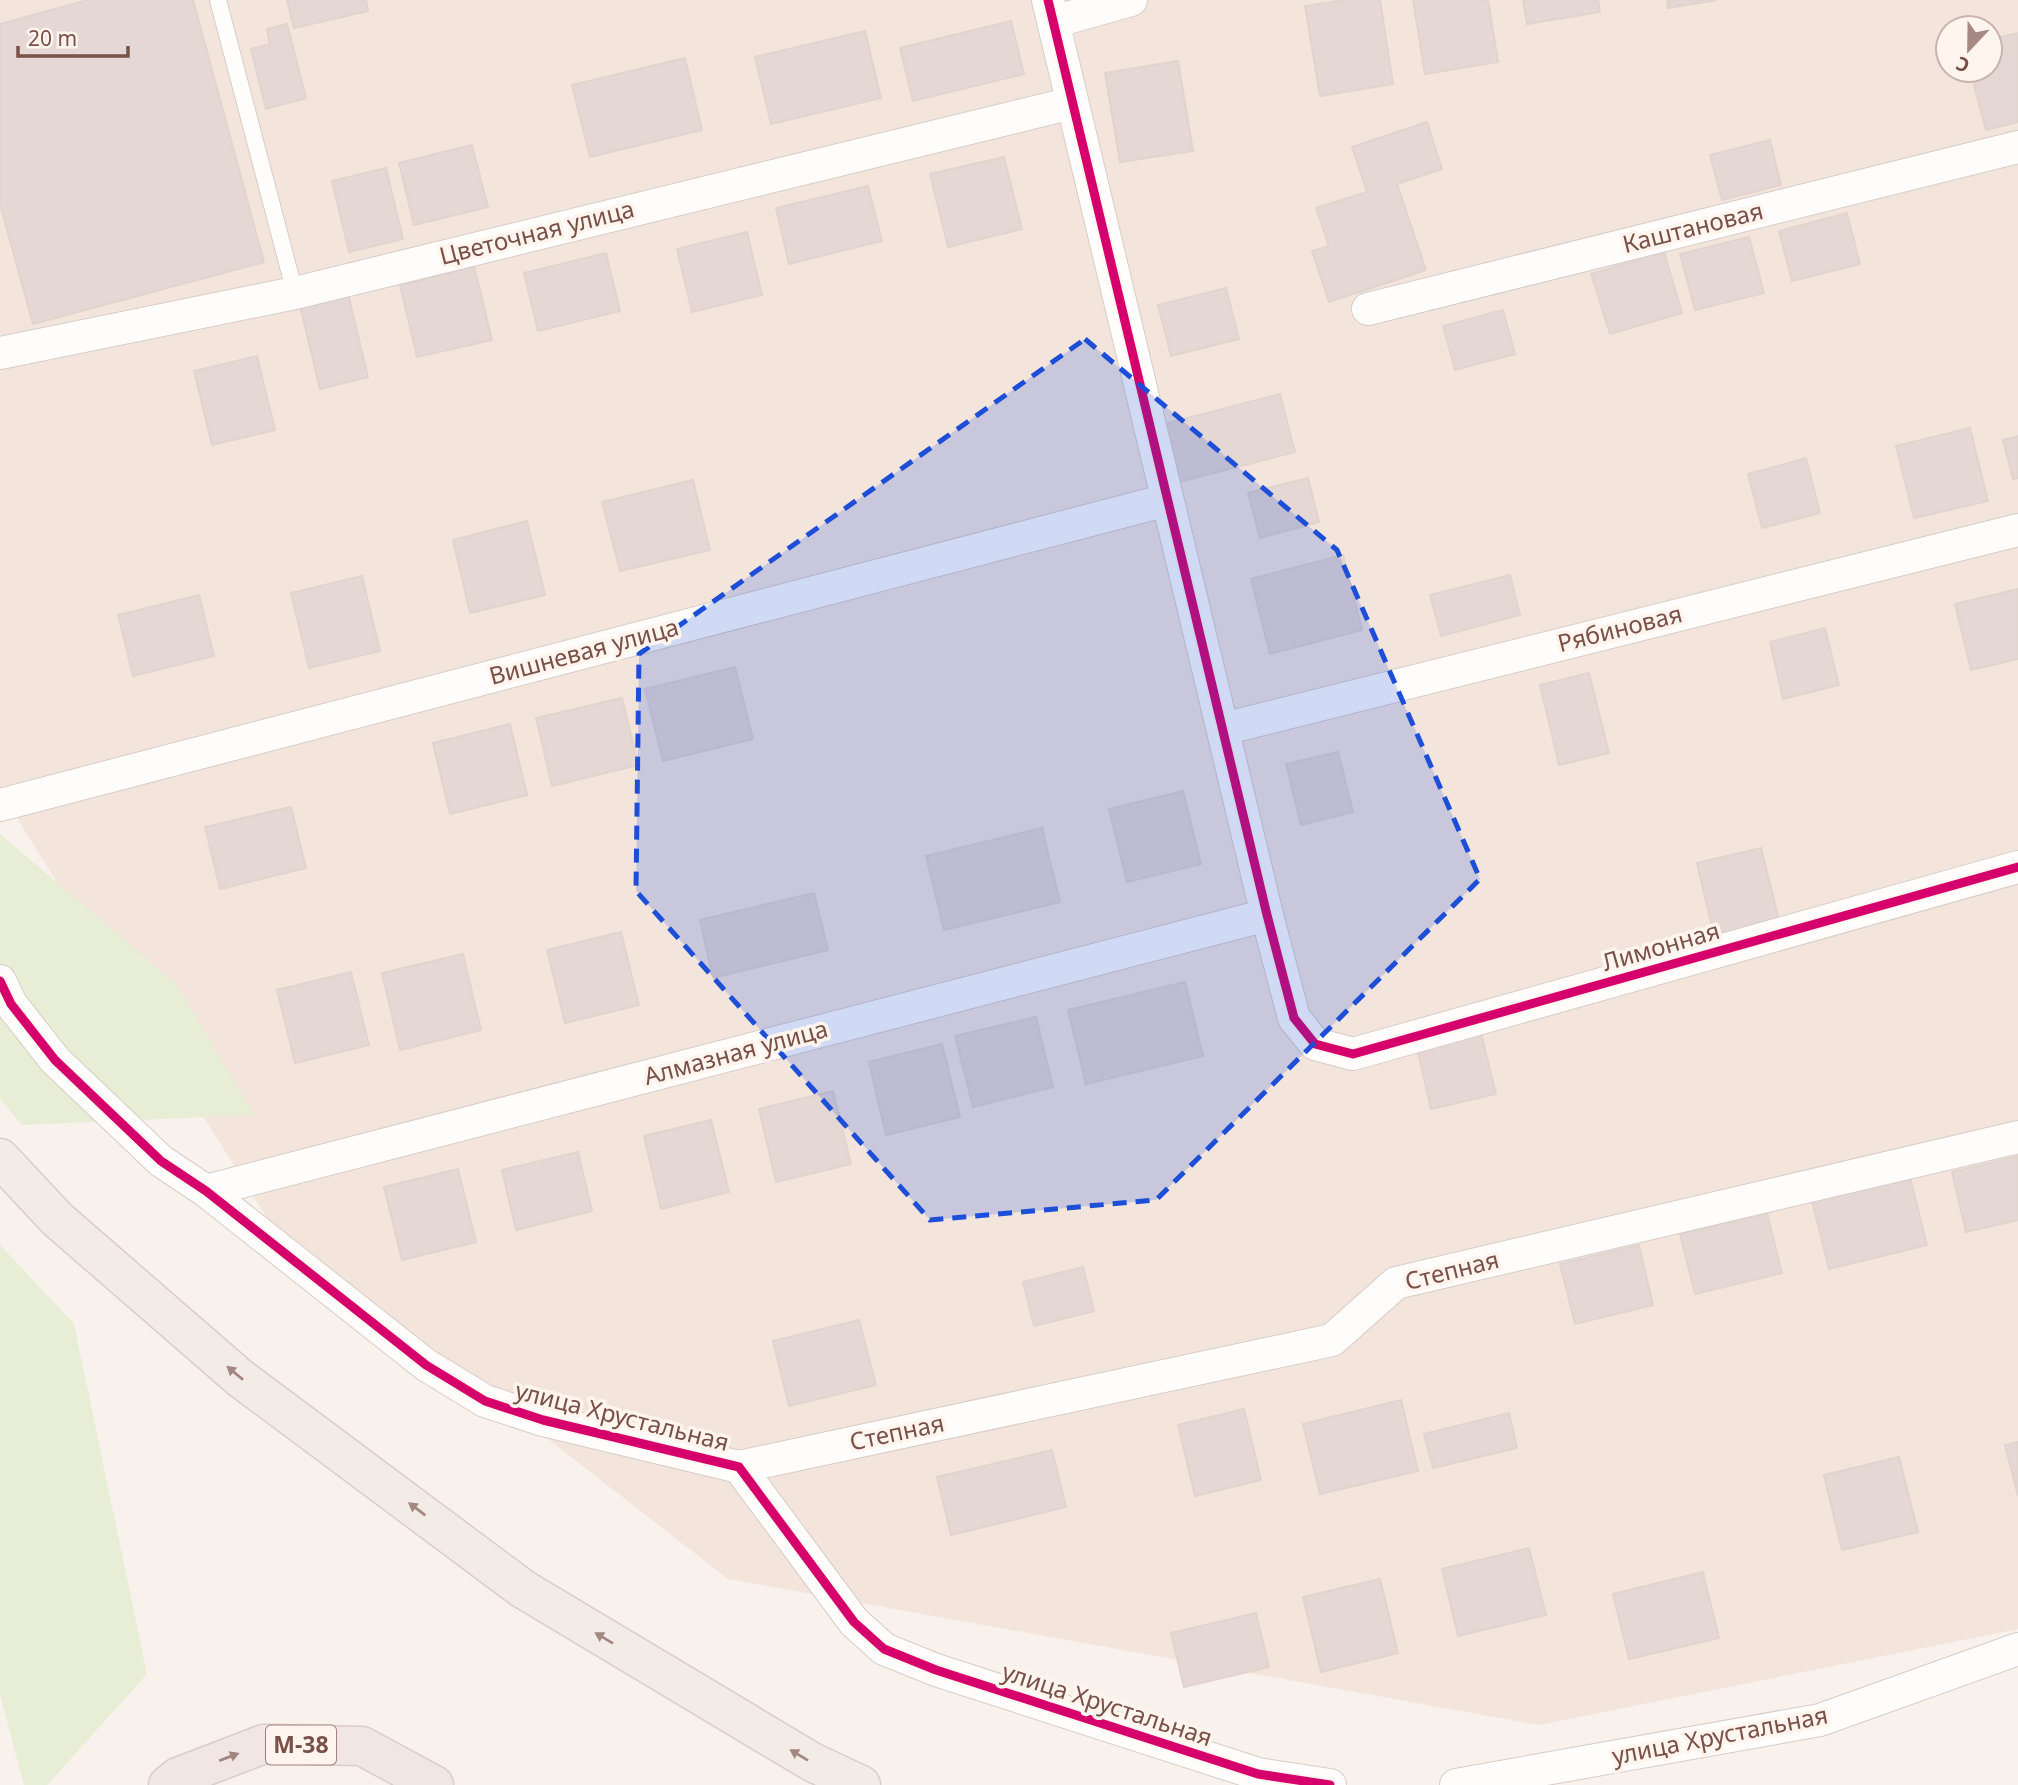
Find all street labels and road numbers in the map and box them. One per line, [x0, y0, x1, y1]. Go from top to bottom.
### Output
street label: Цветочная улица [436, 191, 637, 272]
street label: Каштановая [1619, 193, 1766, 260]
street label: Рябиновая [1554, 596, 1685, 659]
street label: Вишневая улица [485, 609, 682, 692]
street label: Лимонная [1598, 913, 1723, 978]
street label: Алмазная улица [640, 1011, 831, 1092]
street label: Степная [1401, 1242, 1502, 1297]
street label: улица Хрустальная [512, 1373, 733, 1458]
street label: Степная [846, 1405, 947, 1458]
street label: улица Хрустальная [998, 1654, 1217, 1753]
street label: улица Хрустальная [1609, 1697, 1830, 1772]
road number: M-38 [266, 1726, 336, 1764]

